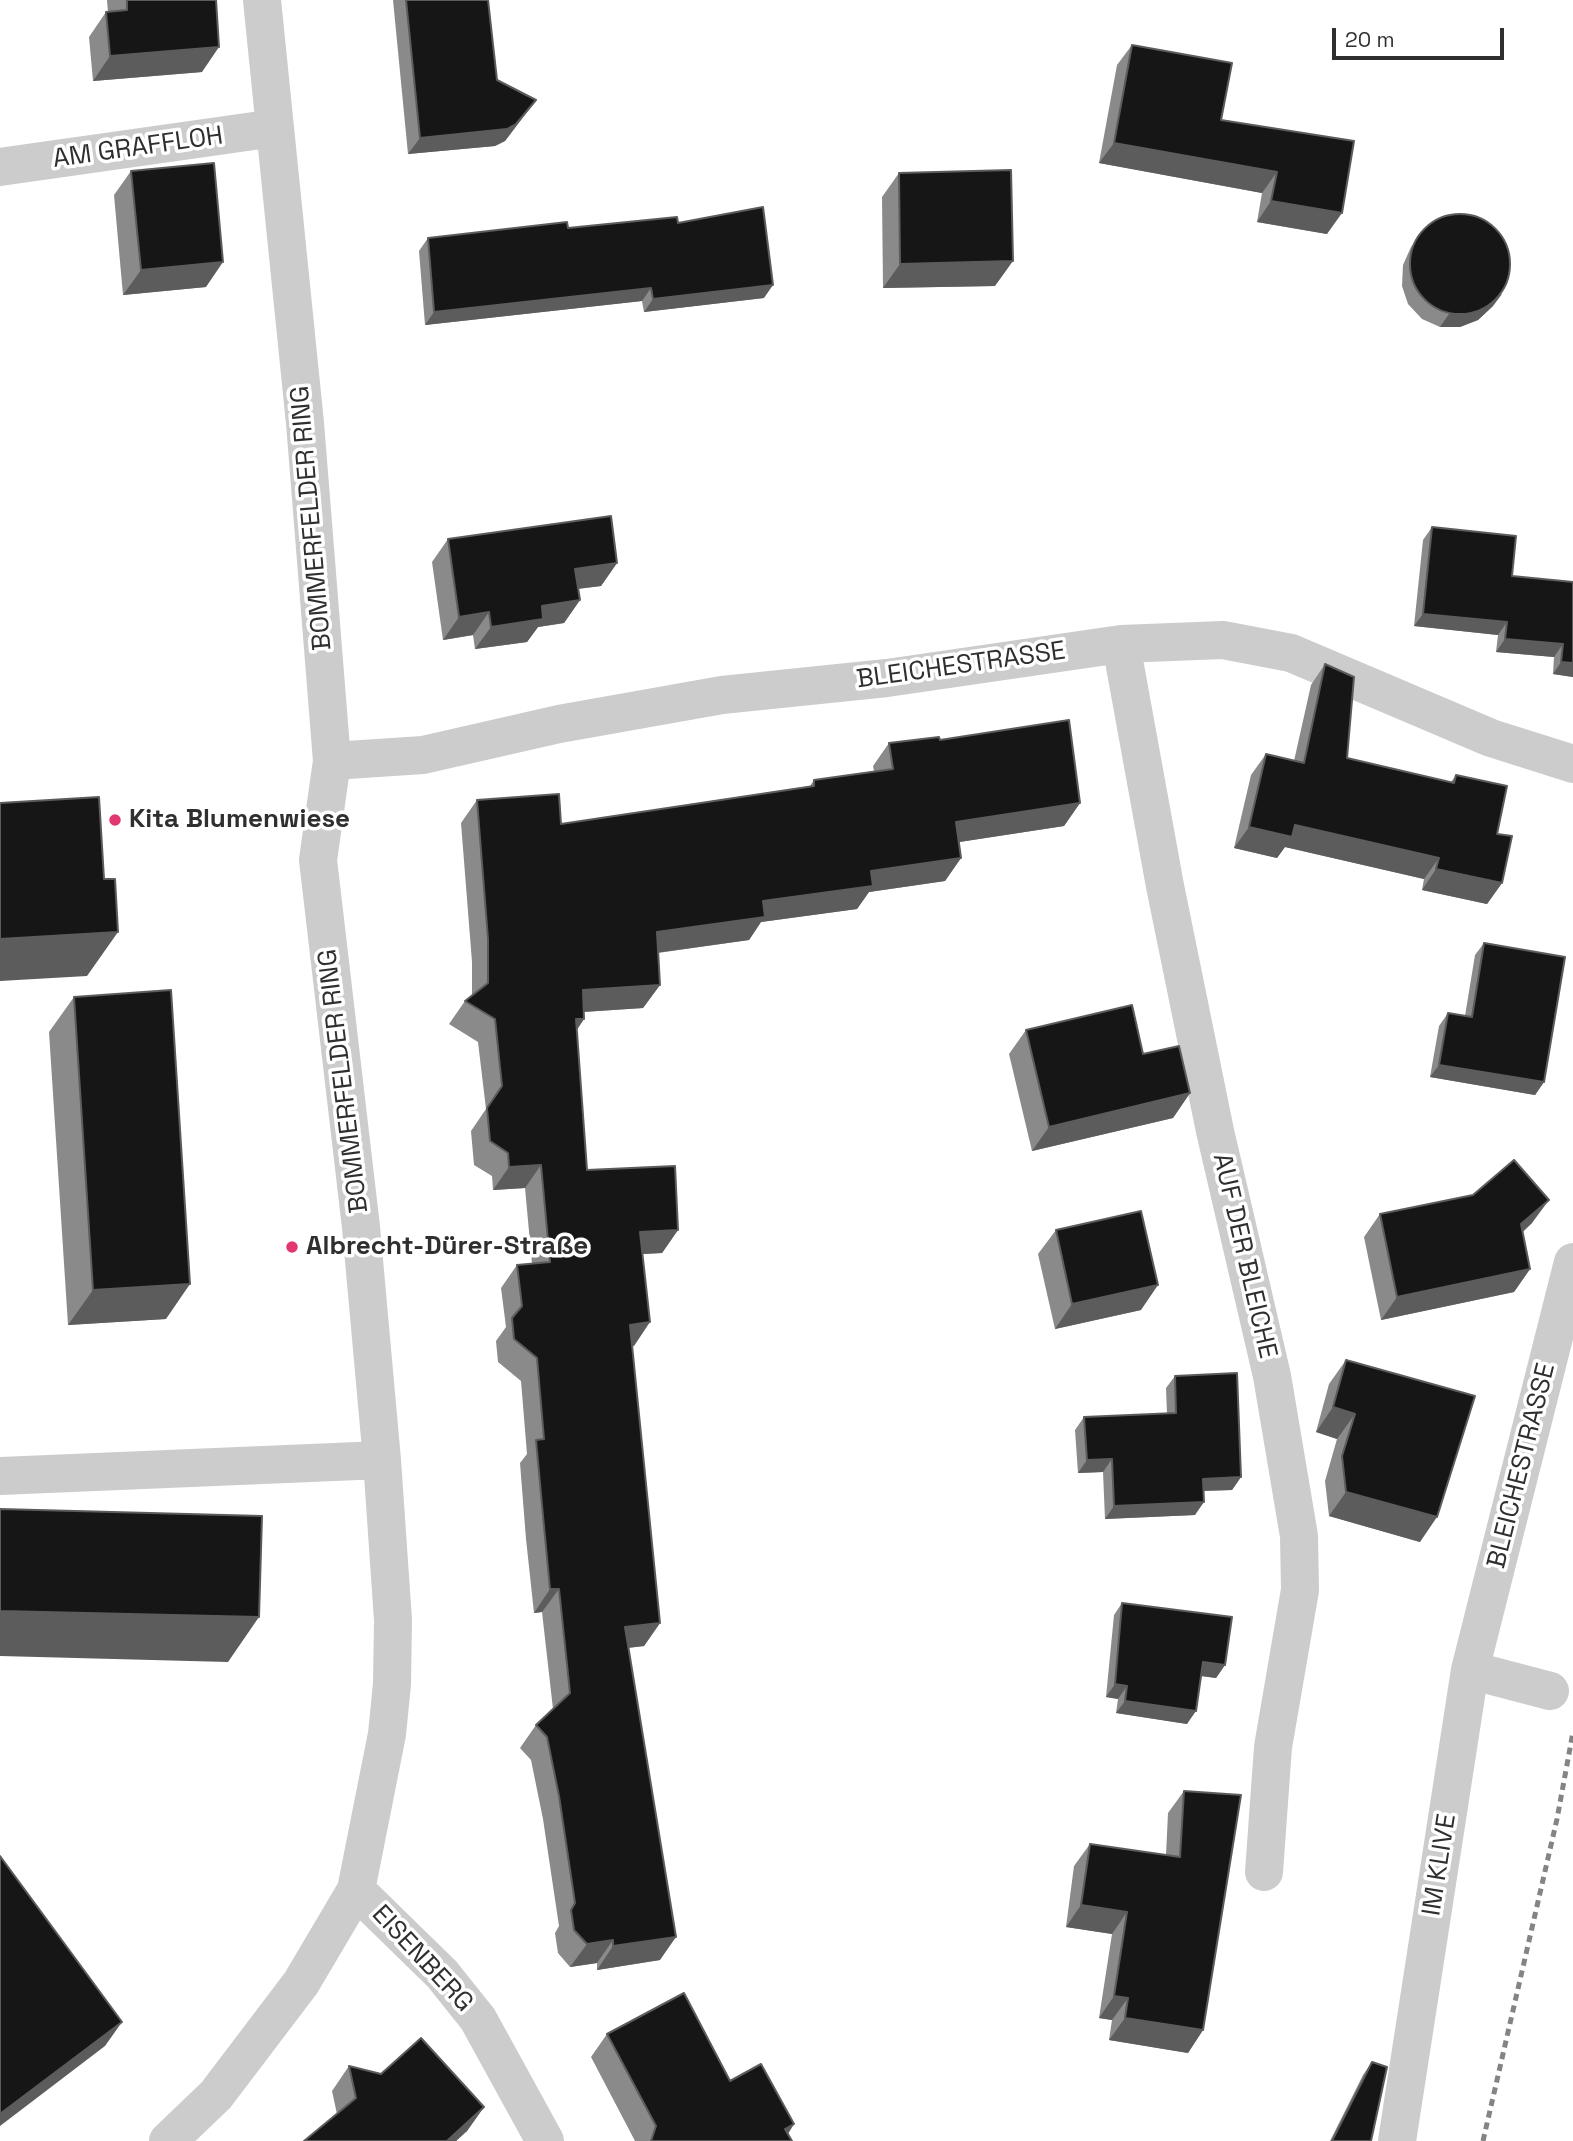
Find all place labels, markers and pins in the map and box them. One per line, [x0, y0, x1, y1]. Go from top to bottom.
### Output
place label: Kita Blumenwiese [129, 804, 350, 836]
marker: Kita Blumenwiese [107, 812, 123, 828]
place label: Albrecht-Dürer-Straße [306, 1231, 588, 1263]
marker: Albrecht-Dürer-Straße [284, 1239, 300, 1255]

